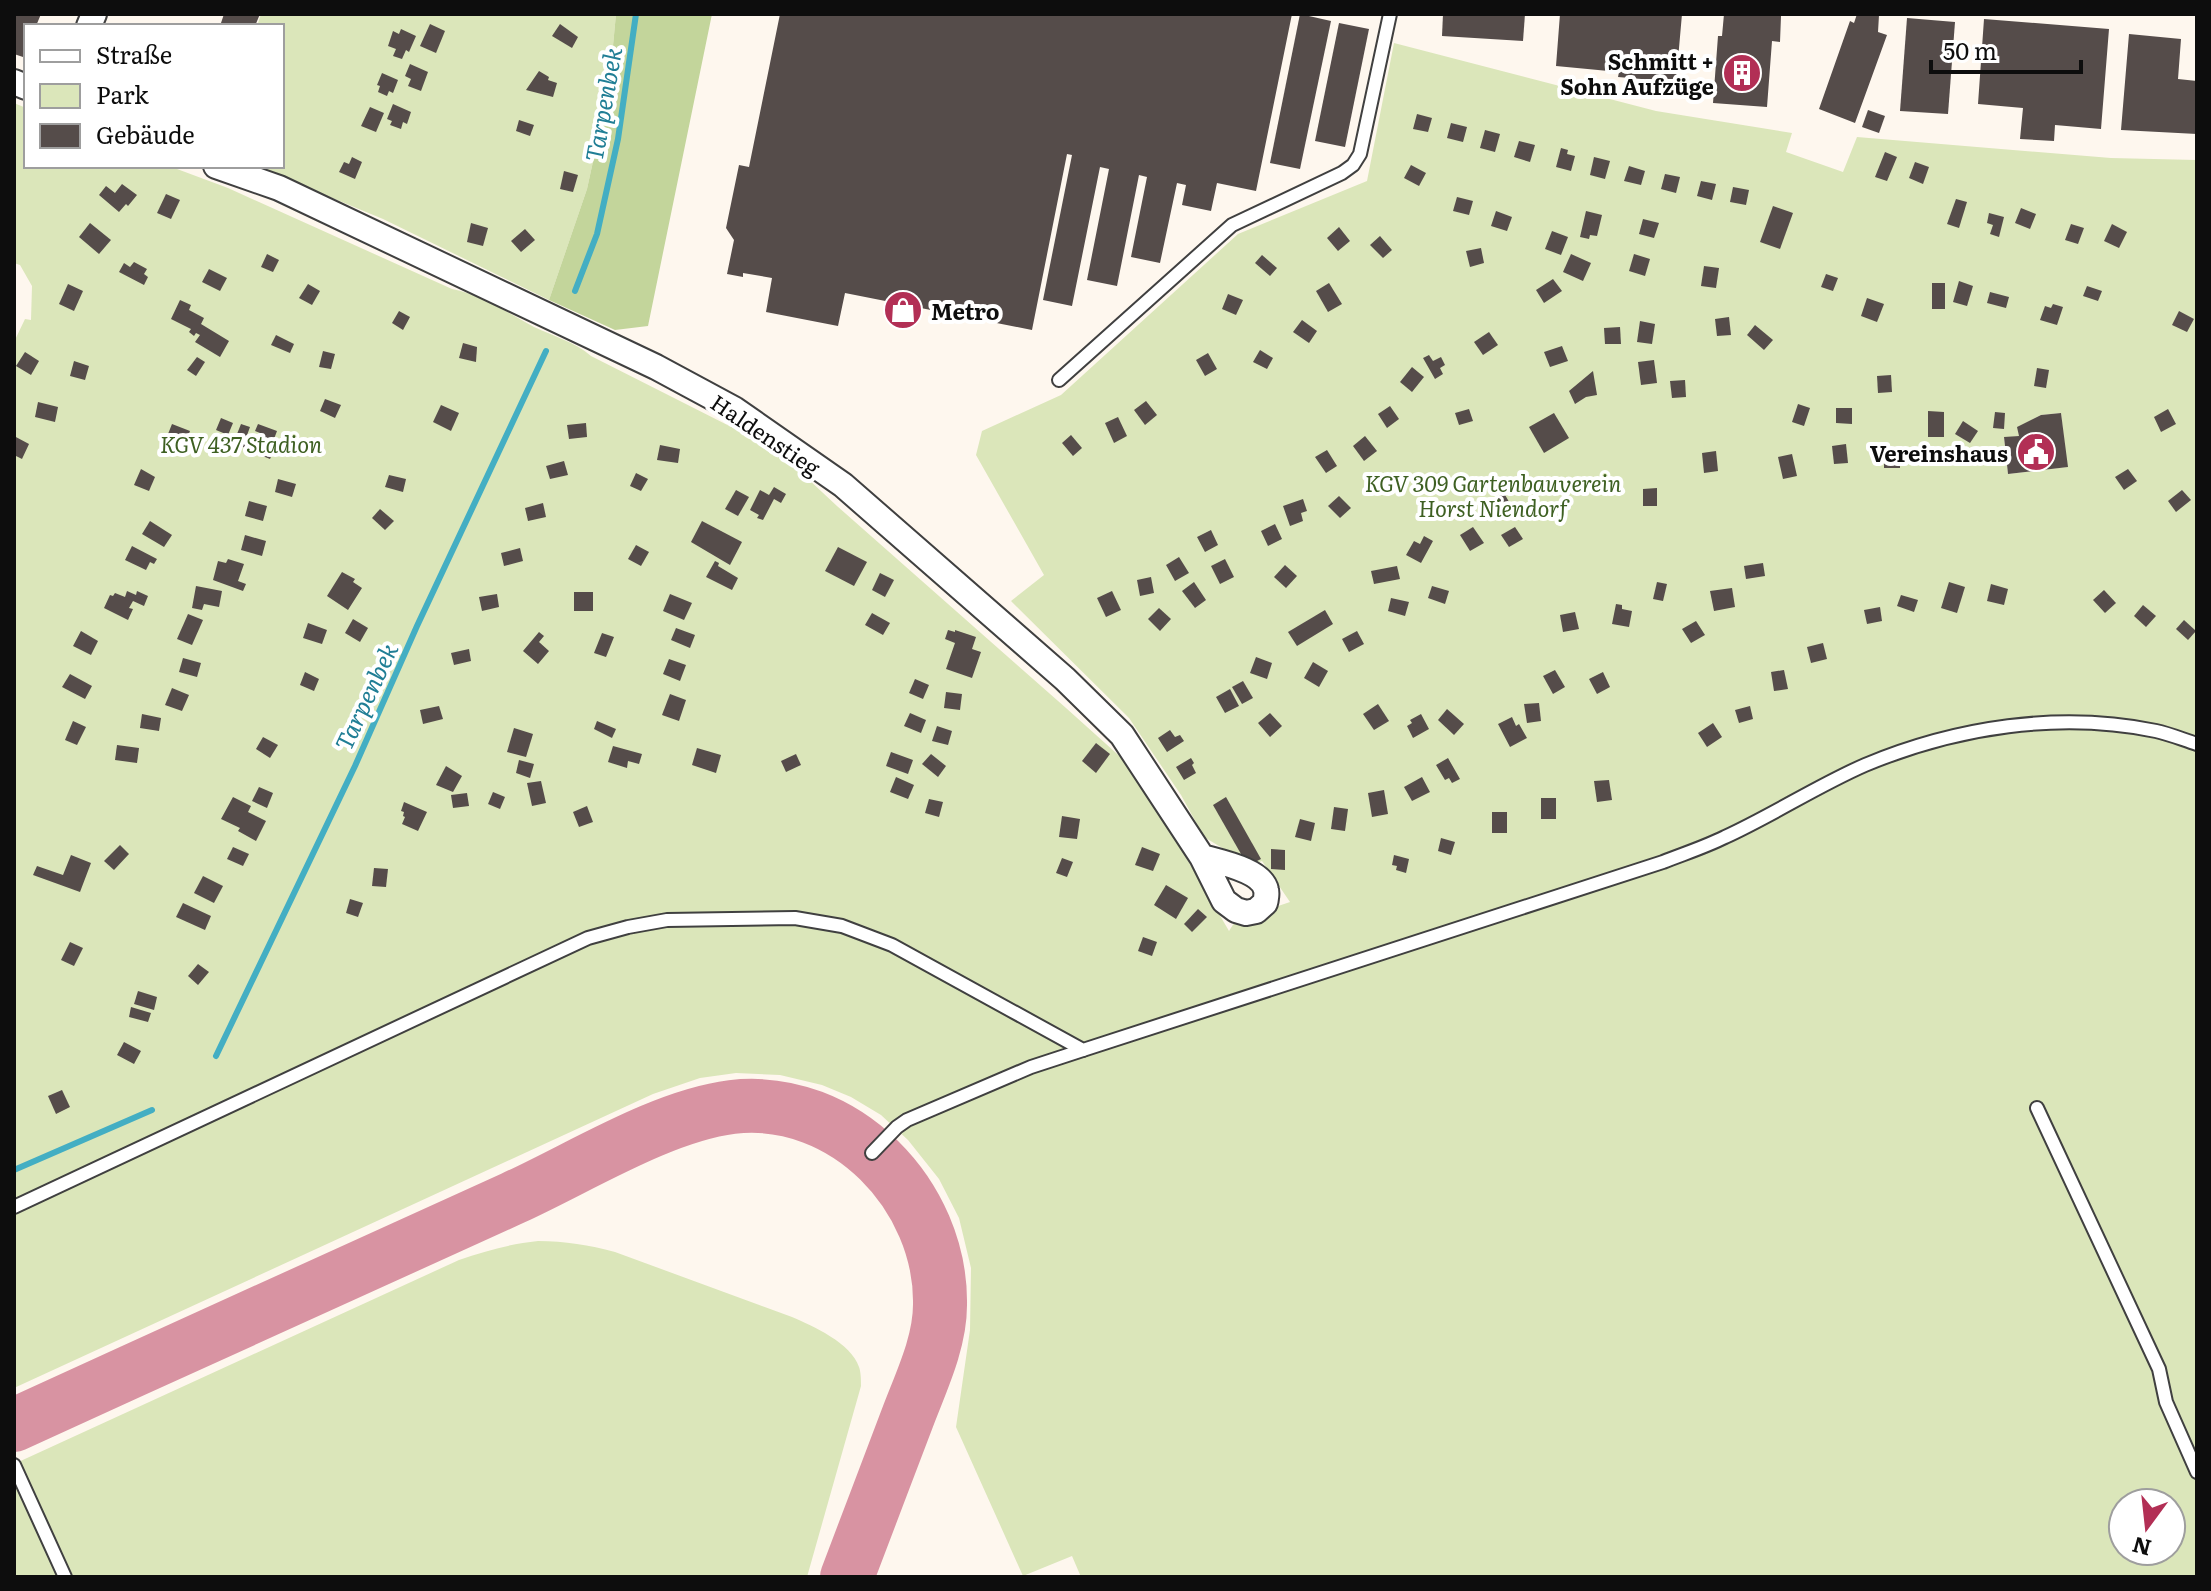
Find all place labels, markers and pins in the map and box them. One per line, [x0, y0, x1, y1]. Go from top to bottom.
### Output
place label: Schmitt + Sohn Aufzüge [1560, 44, 1714, 102]
building icon: Schmitt + Sohn Aufzüge [1721, 52, 1763, 94]
shop icon: Metro [882, 289, 924, 331]
place label: Metro [931, 294, 999, 327]
public building icon: Vereinshaus [2015, 431, 2057, 473]
place label: Vereinshaus [1870, 436, 2008, 469]

